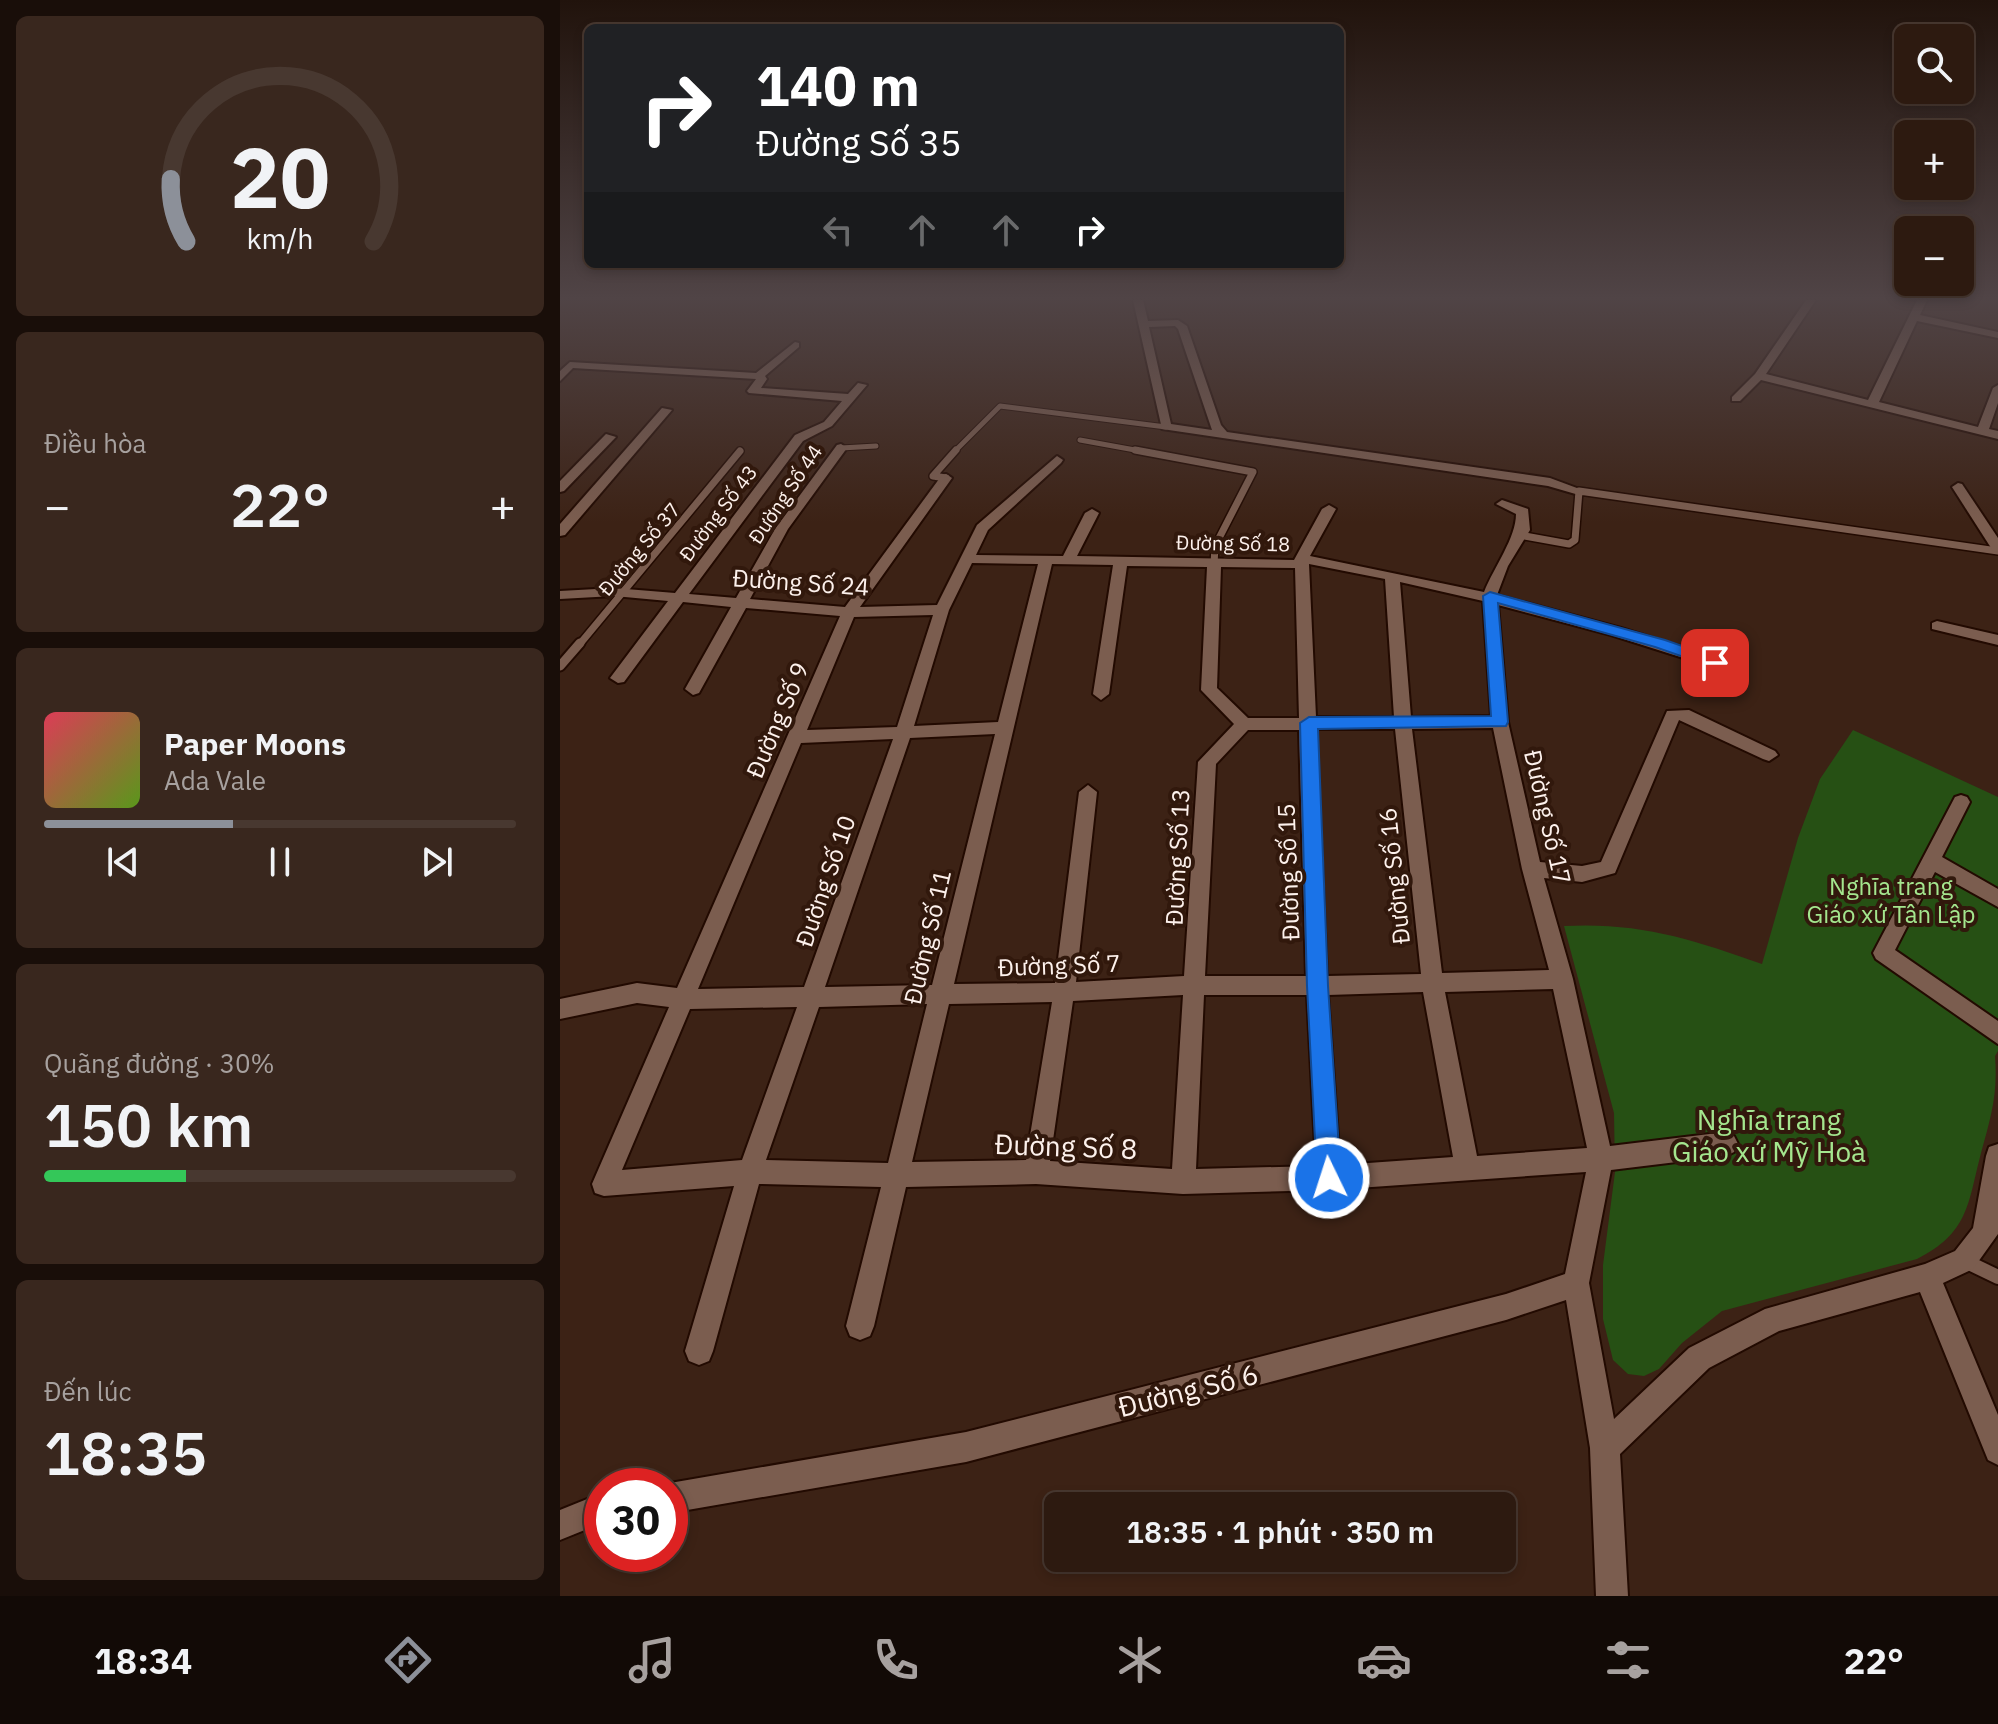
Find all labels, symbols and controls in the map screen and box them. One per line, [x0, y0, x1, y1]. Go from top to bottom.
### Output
map controls [1894, 24, 1974, 296]
button: search [1894, 24, 1974, 104]
text: 140 m [756, 49, 920, 121]
icon: right [624, 56, 728, 160]
text: Đường Số 35 [756, 119, 962, 166]
button: + [1894, 120, 1974, 200]
text: 20 [230, 123, 330, 231]
icon: left [816, 208, 860, 252]
icon: ahead [900, 208, 944, 252]
icon: ahead [984, 208, 1028, 252]
icon: right [1068, 208, 1112, 252]
button: − [1894, 216, 1974, 296]
text: km/h [246, 220, 314, 257]
text: Điều hòa [44, 426, 146, 460]
street label: Đường Số 44 [742, 439, 828, 549]
street label: Đường Số 43 [673, 459, 763, 567]
text: 22° [230, 465, 330, 544]
text: − [44, 477, 70, 534]
text: + [490, 477, 516, 534]
street label: Đường Số 37 [592, 497, 686, 601]
street label: Đường Số 18 [1176, 529, 1290, 557]
street label: Đường Số 24 [732, 561, 870, 603]
pin [1681, 629, 1749, 697]
icon: arrive [1693, 641, 1737, 685]
street label: Đường Số 9 [738, 657, 816, 783]
text: Paper Moons [164, 724, 346, 763]
street label: Đường Số 17 [1517, 747, 1579, 887]
text: Ada Vale [164, 763, 266, 797]
street label: Đường Số 13 [1157, 788, 1197, 926]
street label: Đường Số 15 [1270, 803, 1306, 941]
street label: Đường Số 16 [1371, 806, 1417, 946]
street label: Đường Số 10 [788, 811, 862, 951]
icon: previous [101, 840, 145, 884]
icon: pause [258, 840, 302, 884]
icon: next [415, 840, 459, 884]
street label: Đường Số 11 [896, 867, 958, 1007]
park label: Nghĩa trang Giáo xứ Tân Lập [1807, 870, 1975, 930]
street label: Đường Số 7 [997, 947, 1121, 983]
text: Quãng đường · 30% [44, 1046, 275, 1080]
text: 150 km [44, 1085, 253, 1164]
park label: Nghĩa trang Giáo xứ Mỹ Hoà [1672, 1101, 1866, 1170]
street label: Đường Số 8 [994, 1125, 1138, 1167]
position arrow [1287, 1136, 1371, 1220]
street label: Đường Số 6 [1114, 1355, 1262, 1425]
text: Đến lúc [44, 1374, 132, 1408]
text: 18:35 [44, 1413, 207, 1492]
speed limit sign: 30 [584, 1468, 688, 1572]
text: 18:35 · 1 phút · 350 m [1126, 1512, 1434, 1551]
icon: directions [380, 1632, 436, 1688]
icon: music [624, 1632, 680, 1688]
icon: phone [868, 1632, 924, 1688]
icon: climate [1112, 1632, 1168, 1688]
icon: car [1356, 1632, 1412, 1688]
icon: filters [1600, 1632, 1656, 1688]
text: 18:34 [94, 1637, 192, 1684]
text: 22° [1844, 1637, 1904, 1684]

